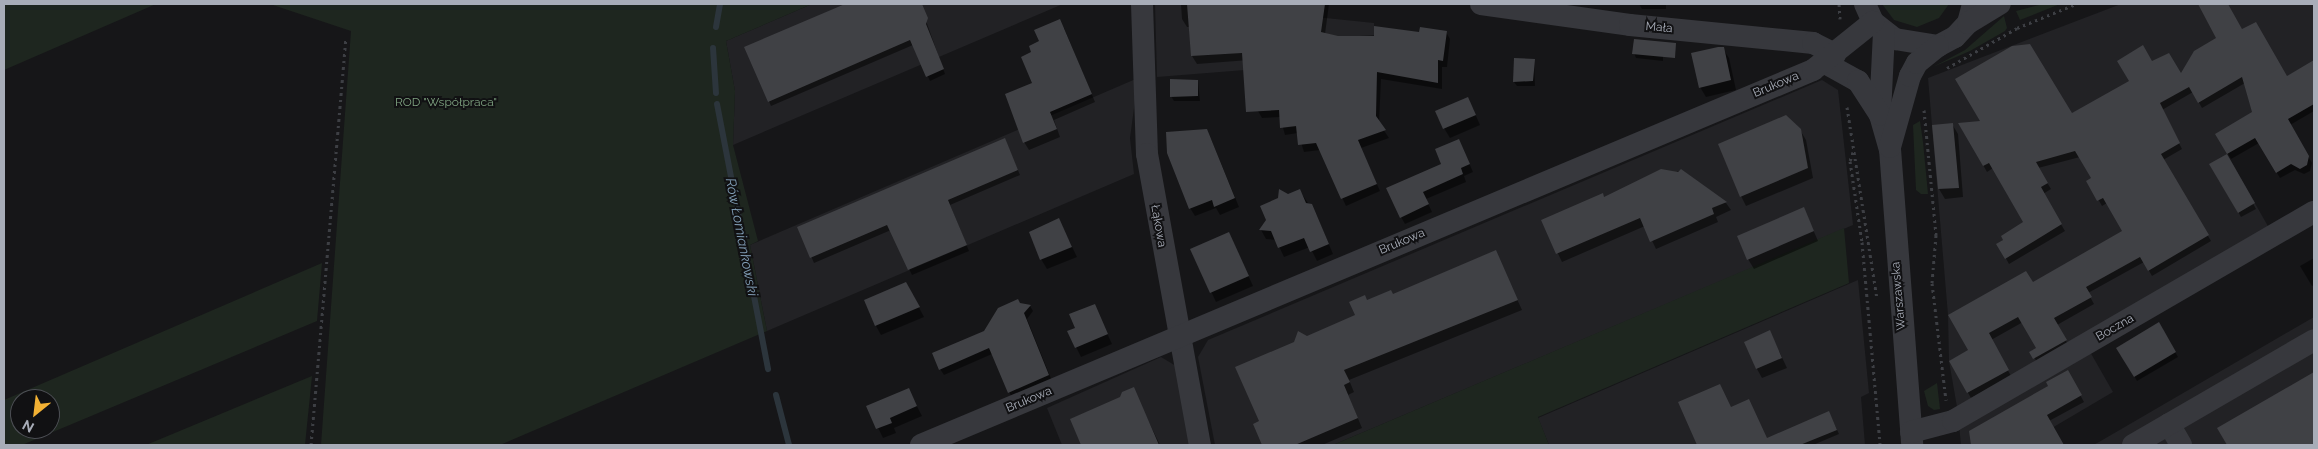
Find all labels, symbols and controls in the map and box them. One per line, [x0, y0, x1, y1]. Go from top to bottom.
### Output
street label: Mała [1645, 20, 1673, 36]
street label: Brukowa [1751, 69, 1801, 101]
park label: ROD "Współpraca" [395, 96, 497, 110]
water label: Rów Łomiankowski [722, 176, 762, 298]
street label: Łąkowa [1147, 204, 1169, 248]
street label: Brukowa [1377, 226, 1427, 258]
street label: Warszawska [1889, 261, 1909, 331]
street label: Boczna [2094, 311, 2136, 345]
street label: Brukowa [1004, 384, 1054, 416]
north arrow [10, 389, 60, 439]
text: N [20, 417, 37, 436]

